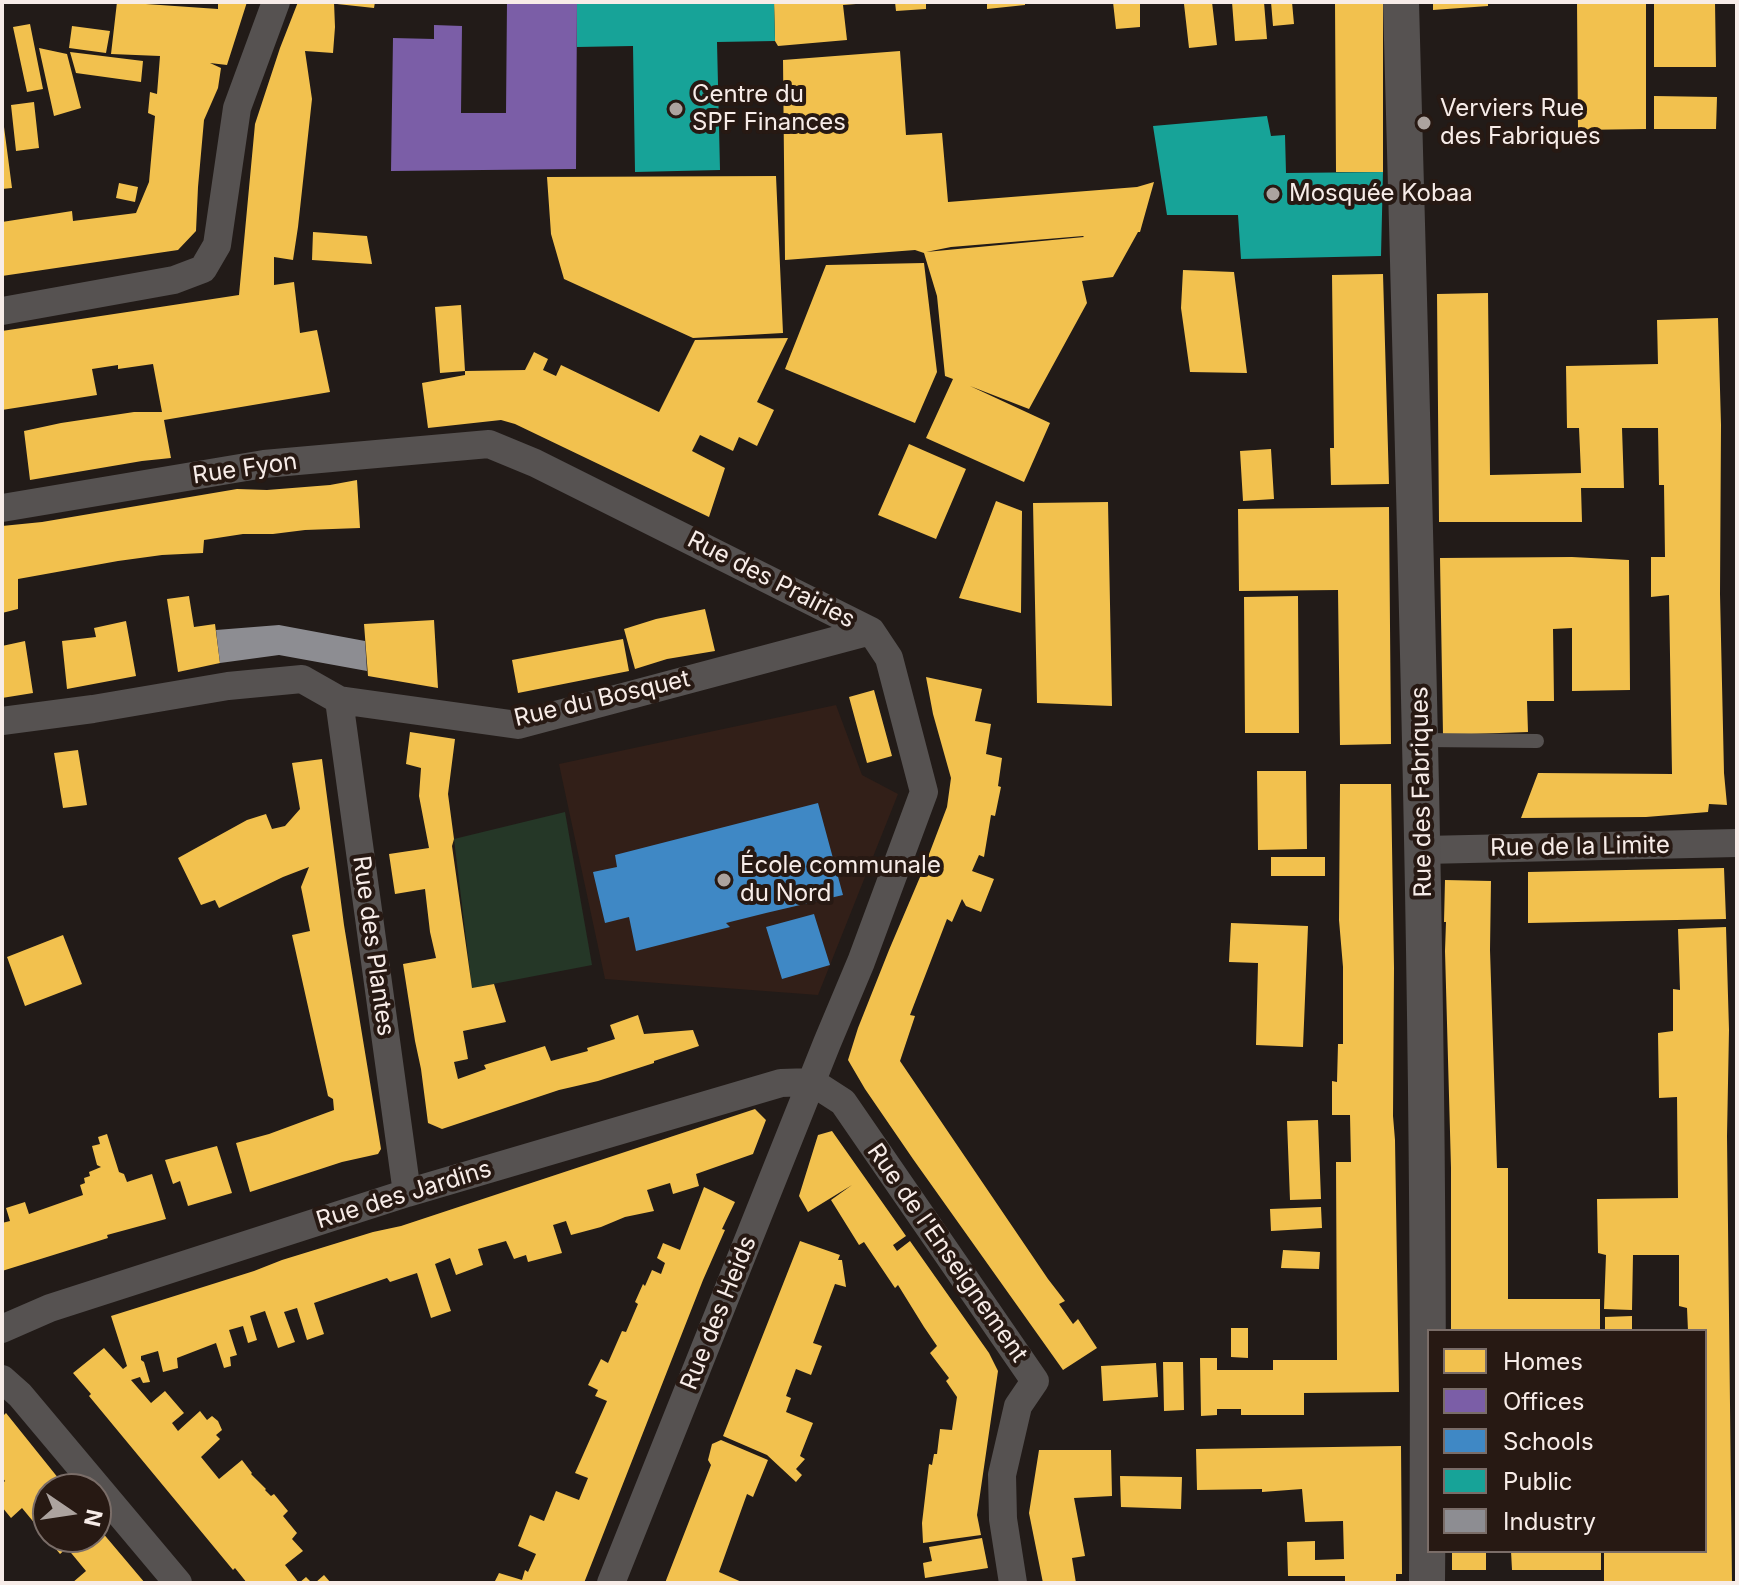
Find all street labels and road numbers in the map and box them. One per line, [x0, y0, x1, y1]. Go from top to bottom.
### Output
street label: Rue Fyon [191, 447, 299, 491]
street label: Rue des Prairies [682, 525, 860, 635]
street label: Rue du Bosquet [511, 665, 693, 733]
street label: Rue des Fabriques [1406, 686, 1438, 898]
street label: Rue de la Limite [1490, 831, 1670, 863]
street label: Rue des Plantes [346, 854, 400, 1038]
street label: Rue de l'Enseignement [861, 1138, 1033, 1368]
street label: Rue des Jardins [313, 1155, 495, 1235]
street label: Rue des Heids [675, 1232, 763, 1394]

